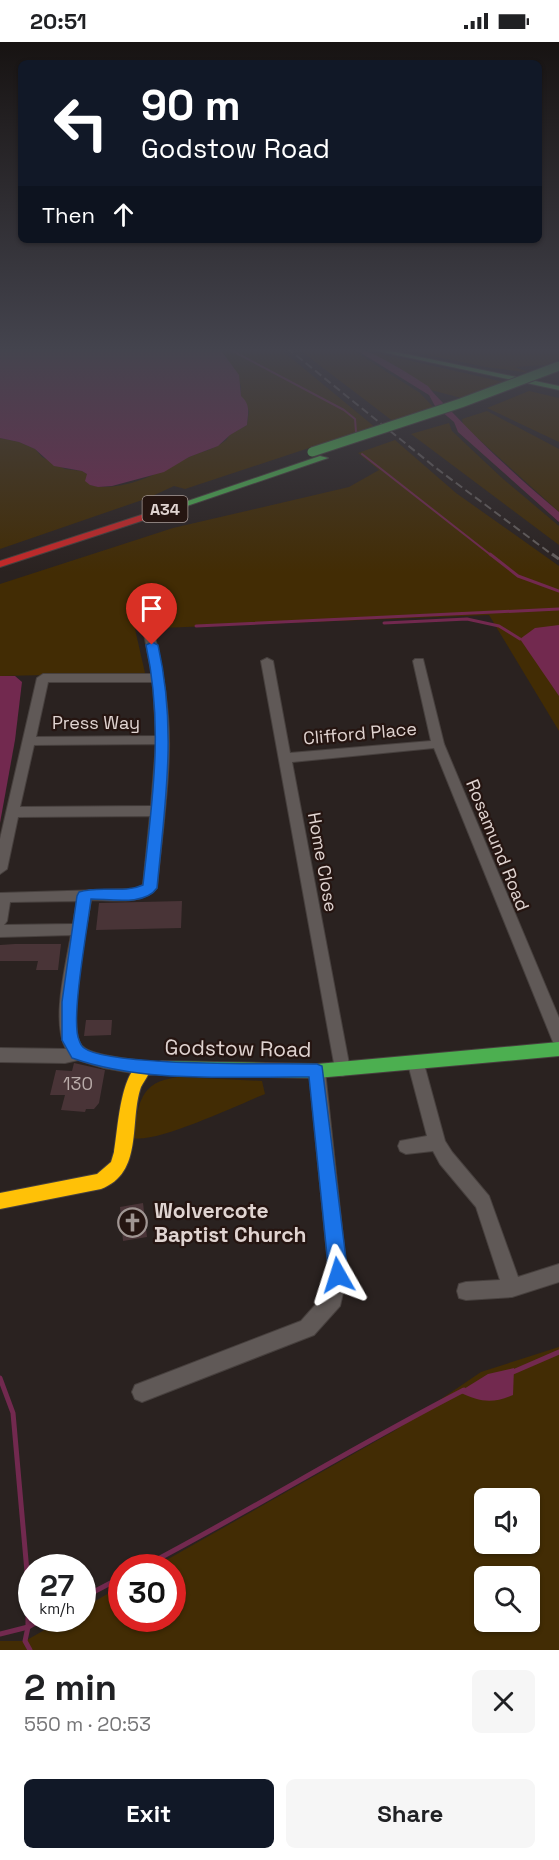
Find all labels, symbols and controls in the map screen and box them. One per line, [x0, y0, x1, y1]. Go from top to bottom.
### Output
text: 20:51 [30, 7, 87, 35]
text: 90 m [141, 79, 241, 132]
icon: left [42, 84, 120, 162]
text: Godstow Road [141, 131, 330, 166]
icon: ahead [107, 198, 140, 231]
text: Then [42, 201, 95, 229]
road number: A34 [142, 496, 188, 522]
pin [126, 583, 177, 645]
icon: arrive [135, 592, 168, 625]
street label: Press Way [52, 711, 140, 734]
street label: Clifford Place [302, 717, 418, 749]
street label: Rosamund Road [461, 776, 535, 914]
street label: Home Close [303, 810, 343, 914]
street label: Godstow Road [164, 1033, 312, 1063]
house number: 130 [63, 1072, 93, 1095]
place label: Wolvercote Baptist Church [154, 1197, 306, 1248]
church icon: Wolvercote Baptist Church [117, 1206, 149, 1238]
position arrow [306, 1243, 370, 1307]
map controls [474, 1488, 540, 1632]
button: sound [474, 1488, 540, 1554]
speed limit sign: 30 [108, 1554, 186, 1632]
text: 27 [40, 1566, 74, 1605]
button: search [474, 1566, 540, 1632]
text: km/h [39, 1599, 75, 1618]
text: 2 min [24, 1665, 117, 1711]
button: close [472, 1670, 535, 1733]
text: 550 m · 20:53 [24, 1711, 151, 1737]
button: Exit [24, 1779, 274, 1848]
button: Share [286, 1779, 535, 1848]

